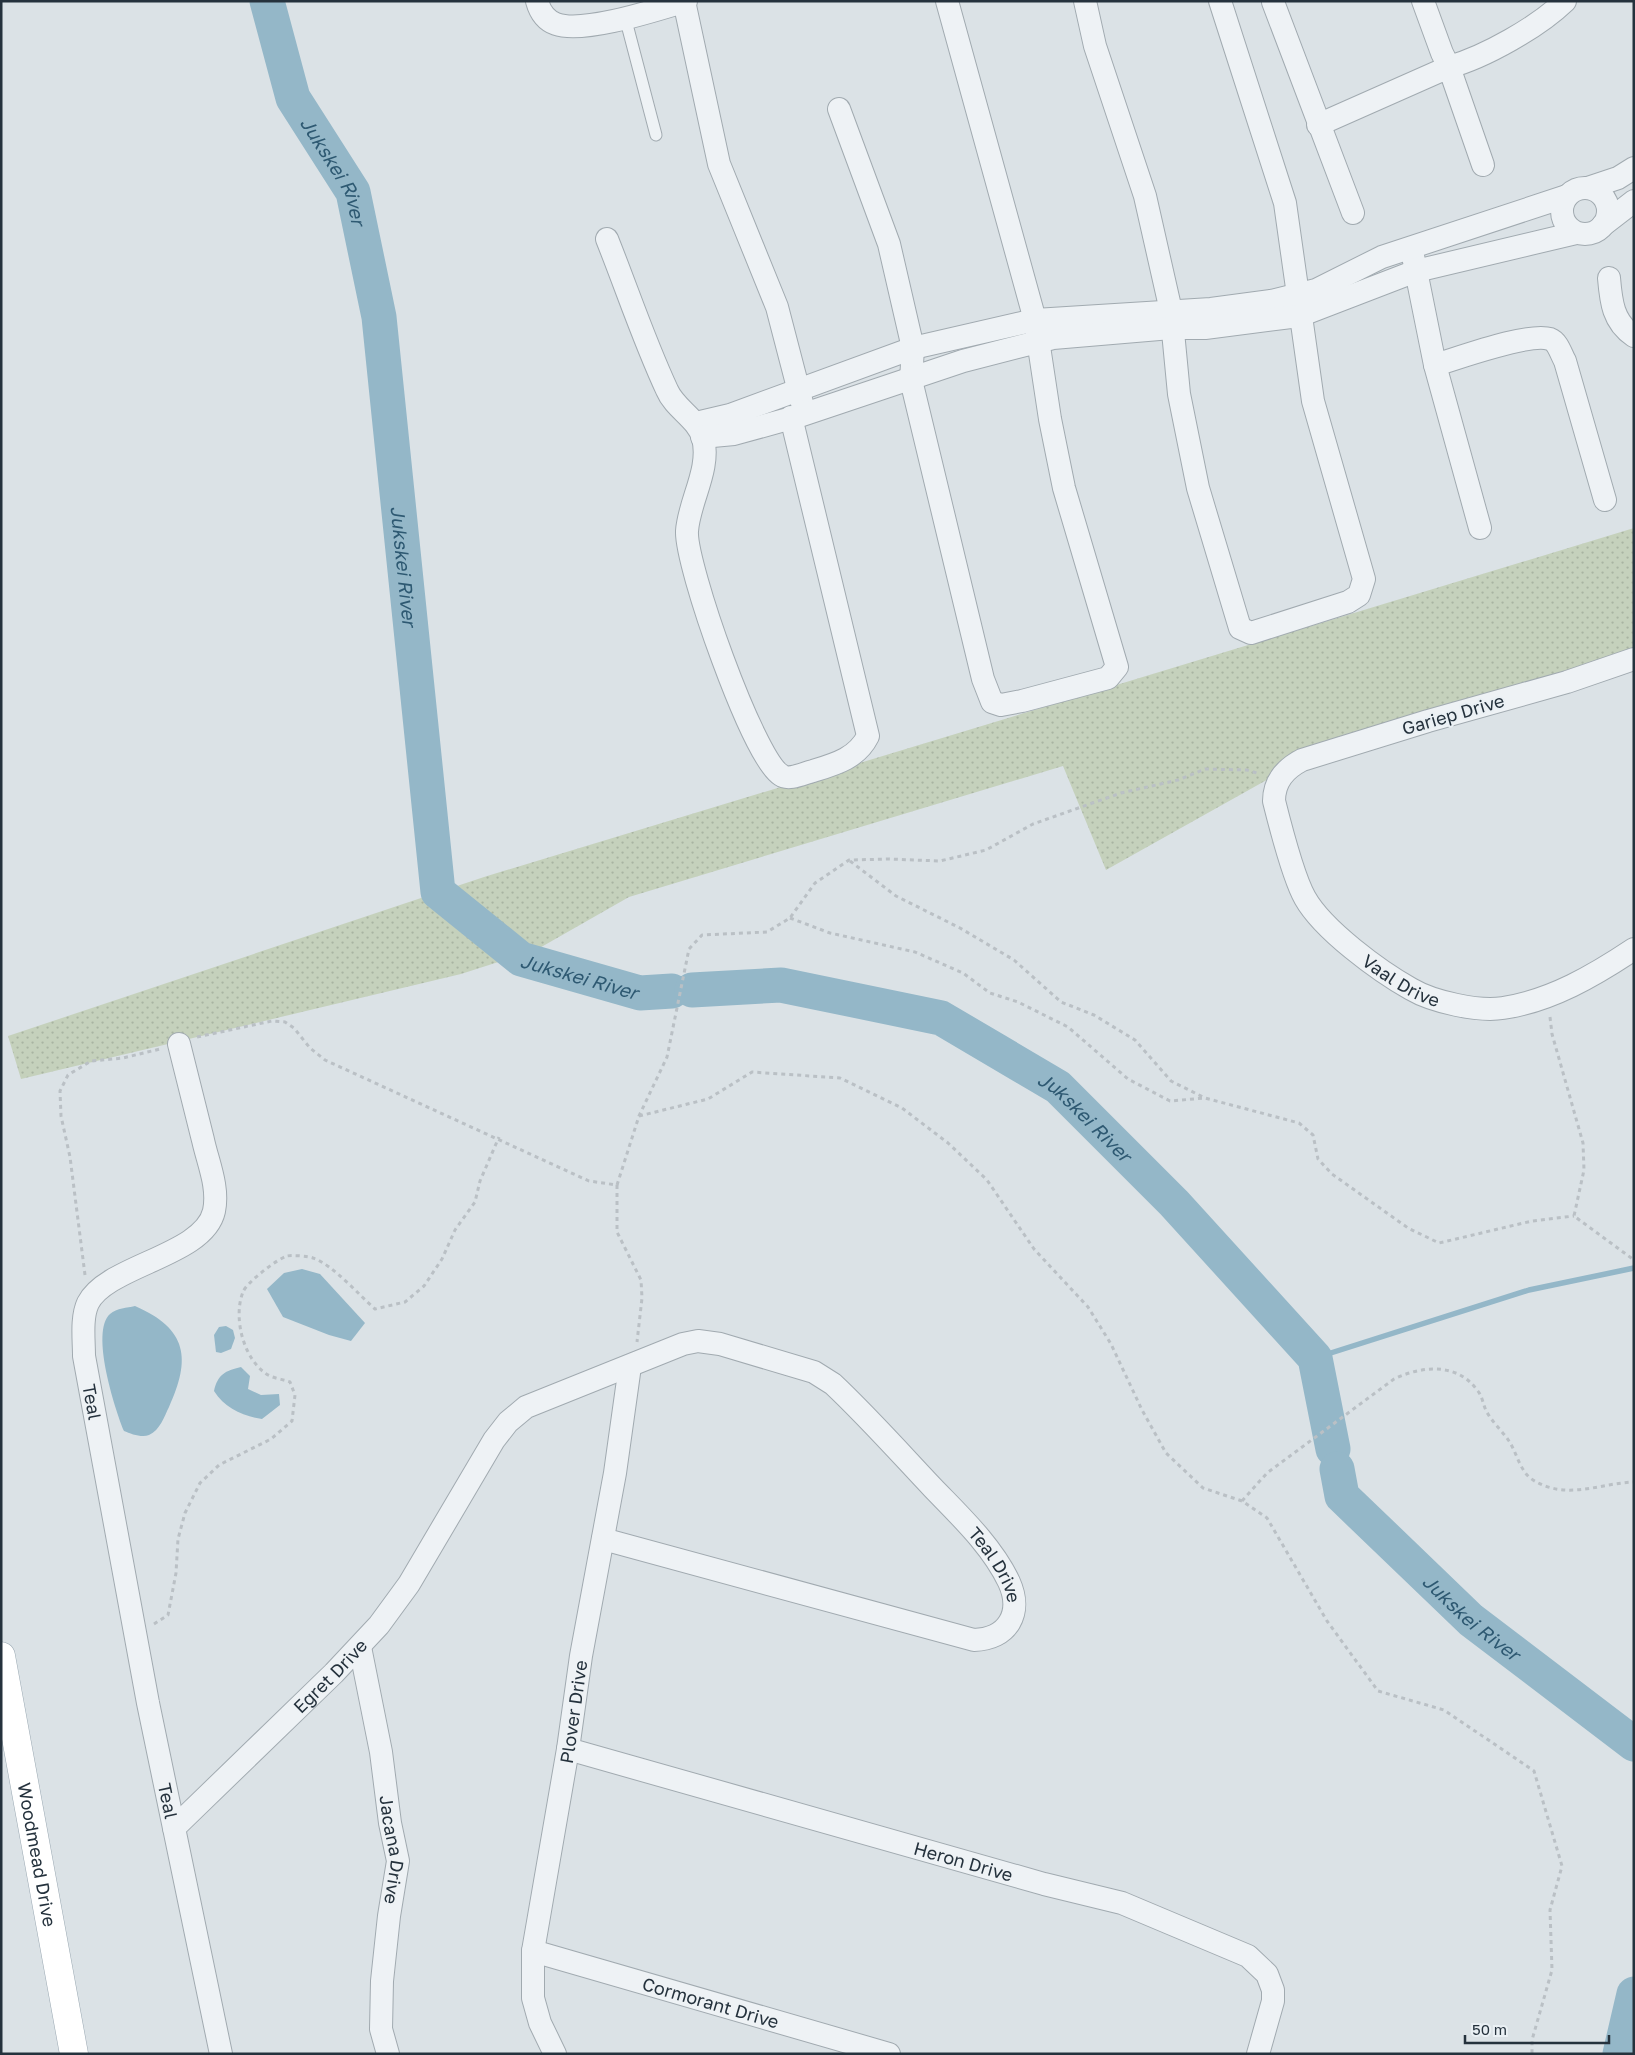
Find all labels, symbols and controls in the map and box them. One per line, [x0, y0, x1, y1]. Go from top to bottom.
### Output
water label: Jukskei River [296, 112, 372, 230]
water label: Jukskei River [387, 505, 422, 630]
street label: Gariep Drive [1399, 689, 1507, 739]
water label: Jukskei River [518, 948, 643, 1004]
street label: Vaal Drive [1358, 949, 1443, 1011]
water label: Jukskei River [1034, 1067, 1139, 1168]
street label: Teal [78, 1382, 107, 1422]
street label: Teal Drive [964, 1522, 1025, 1604]
water label: Jukskei River [1418, 1569, 1527, 1666]
street label: Egret Drive [289, 1634, 371, 1717]
street label: Plover Drive [555, 1659, 591, 1765]
street label: Woodmead Drive [13, 1781, 61, 1929]
street label: Teal [154, 1781, 183, 1821]
street label: Jacana Drive [376, 1794, 409, 1906]
street label: Heron Drive [911, 1837, 1015, 1886]
street label: Cormorant Drive [640, 1972, 782, 2033]
scale bar [1465, 2012, 1609, 2044]
text: 50 m [1472, 2020, 1507, 2038]

